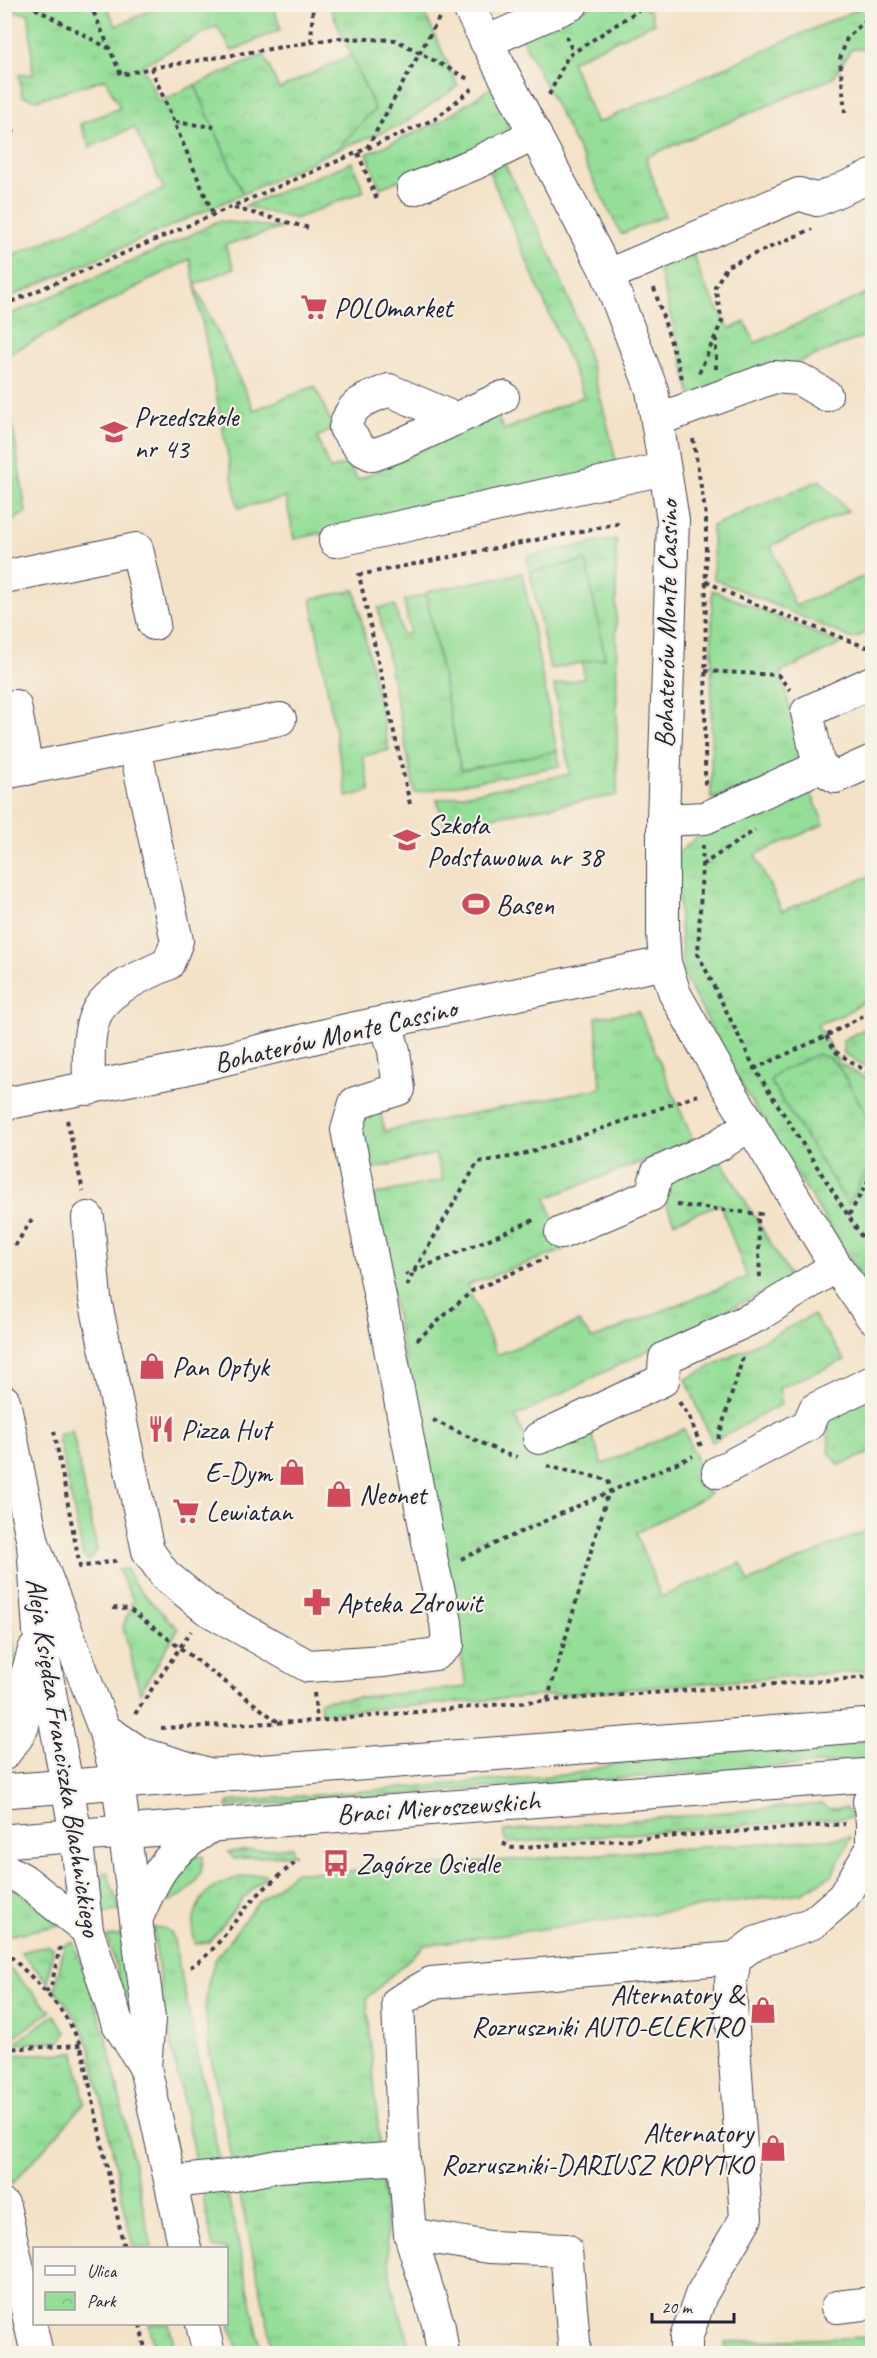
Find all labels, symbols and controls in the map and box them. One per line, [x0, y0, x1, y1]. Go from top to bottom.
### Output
place label: POLOmarket [334, 290, 455, 325]
supermarket icon: POLOmarket [299, 292, 329, 322]
place label: Przedszkole nr 43 [134, 399, 240, 466]
school or university icon: Przedszkole nr 43 [99, 417, 129, 447]
street label: Bohaterów Monte Cassino [646, 497, 686, 748]
place label: Szkoła Podstawowa nr 38 [427, 807, 605, 874]
school or university icon: Szkoła Podstawowa nr 38 [392, 825, 422, 855]
place label: Basen [496, 887, 554, 922]
sports icon: Basen [461, 889, 491, 919]
street label: Bohaterów Monte Cassino [210, 989, 463, 1080]
place label: Pan Optyk [172, 1349, 271, 1384]
shop icon: Pan Optyk [137, 1351, 167, 1381]
place label: Pizza Hut [181, 1412, 274, 1447]
restaurant icon: Pizza Hut [146, 1414, 176, 1444]
place label: E-Dym [205, 1455, 274, 1490]
shop icon: E-Dym [277, 1457, 307, 1487]
place label: Neonet [359, 1477, 429, 1512]
shop icon: Neonet [324, 1479, 354, 1509]
place label: Lewiatan [206, 1494, 294, 1529]
supermarket icon: Lewiatan [171, 1496, 201, 1526]
street label: Aleja Księdza Franciszka Blachnickiego [18, 1575, 110, 1941]
place label: Apteka Zdrowit [337, 1585, 485, 1620]
pharmacy icon: Apteka Zdrowit [302, 1587, 332, 1617]
street label: Braci Mieroszewskich [335, 1782, 543, 1832]
place label: Zagórze Osiedle [356, 1846, 501, 1881]
bus stop icon: Zagórze Osiedle [321, 1848, 351, 1878]
place label: Alternatory & Rozruszniki AUTO-ELEKTRO [471, 1977, 746, 2044]
shop icon: Alternatory & Rozruszniki AUTO-ELEKTRO [748, 1995, 778, 2025]
place label: Alternatory Rozruszniki-DARIUSZ KOPYTKO [441, 2115, 756, 2182]
shop icon: Alternatory Rozruszniki-DARIUSZ KOPYTKO [758, 2133, 788, 2163]
legend [33, 2247, 228, 2325]
text: Ulica [87, 2260, 118, 2282]
scale bar [652, 2286, 734, 2324]
text: Park [87, 2290, 117, 2312]
text: 20 m [661, 2296, 694, 2318]

